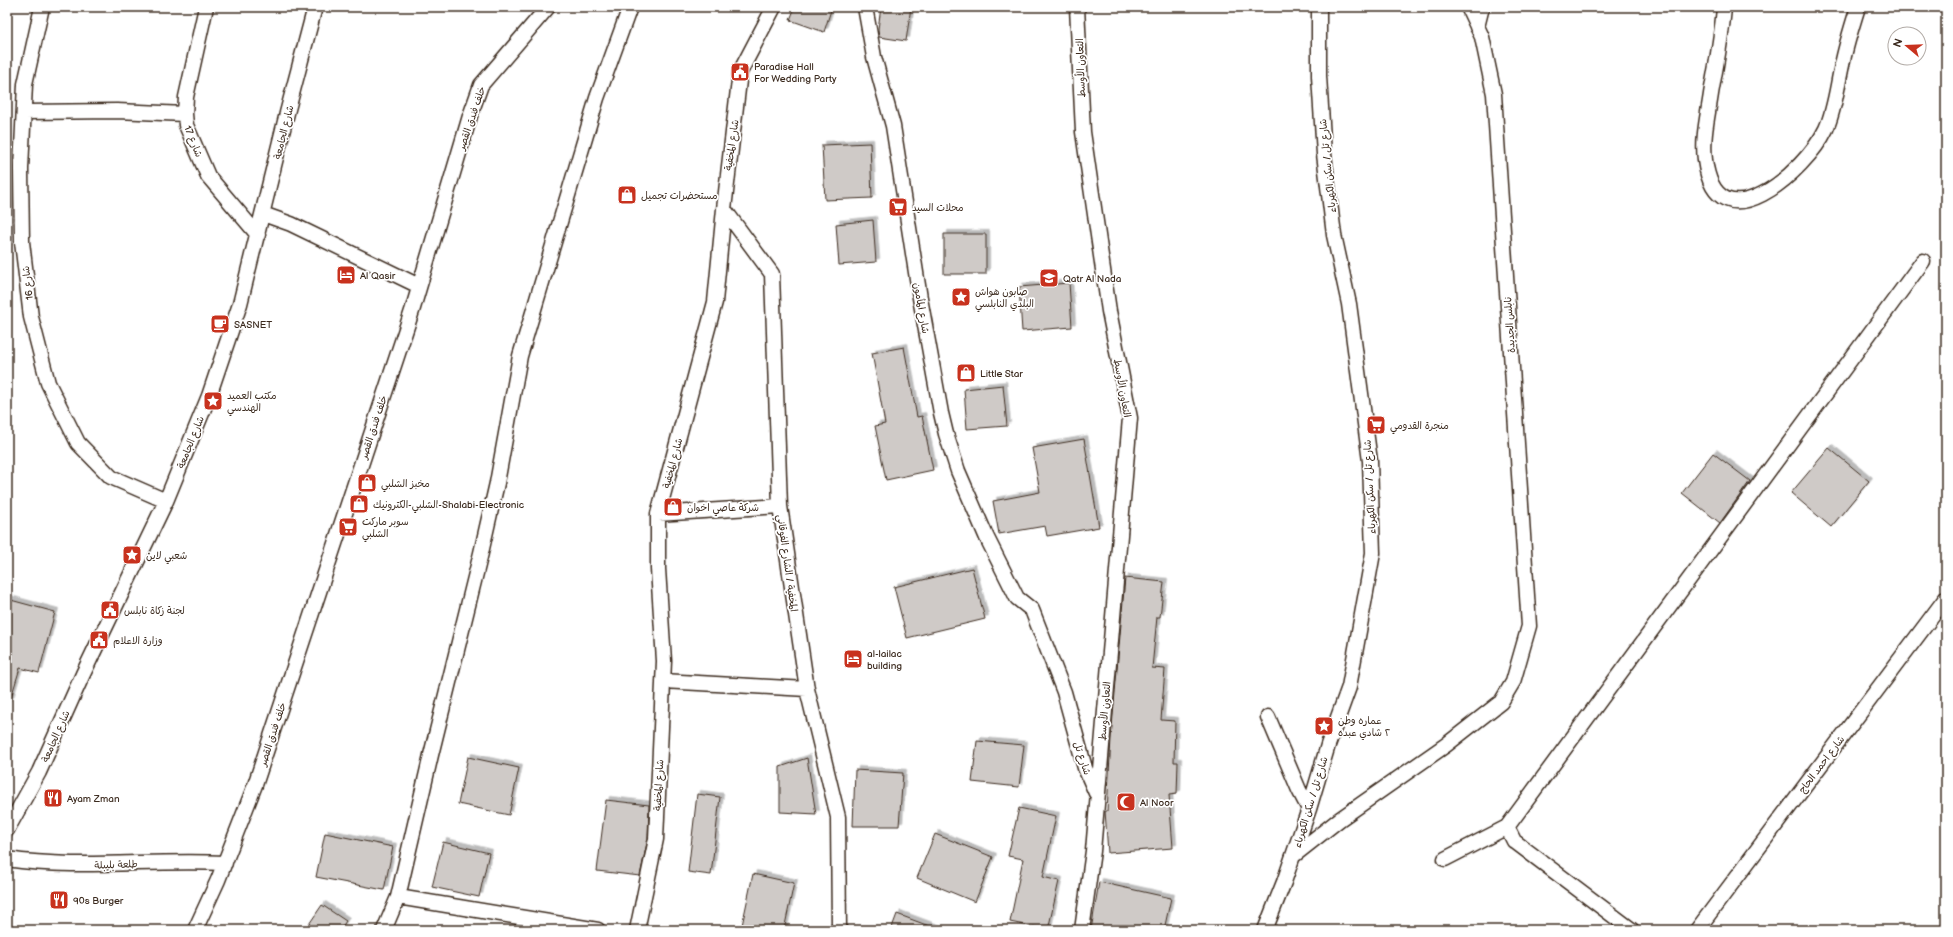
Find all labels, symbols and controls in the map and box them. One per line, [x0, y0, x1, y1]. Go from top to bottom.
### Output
north arrow [1887, 26, 1927, 66]
text: N [1891, 37, 1906, 49]
street label: التعاون الأوسط [1073, 38, 1088, 98]
public building icon: Paradise Hall For Wedding Party [729, 61, 751, 83]
place label: Paradise Hall For Wedding Party [754, 61, 837, 85]
street label: خلف فندق القصر [455, 85, 488, 153]
street label: شارع الجامعة [271, 104, 298, 161]
street label: شارع تل / سكن الكهرباء [1317, 118, 1340, 214]
street label: شارع المخفية [722, 119, 743, 172]
street label: شارع 17 [180, 124, 205, 160]
shop icon: مستحضرات تجميل [616, 184, 638, 206]
place label: مستحضرات تجميل [641, 190, 718, 202]
supermarket icon: محلات السيد [887, 196, 909, 218]
place label: محلات السيد [912, 202, 964, 214]
hotel icon: Al Qasir [335, 264, 357, 286]
street label: شارع 16 [20, 265, 37, 301]
school or university icon: Qatr Al Nada [1038, 267, 1060, 289]
place label: Al Qasir [360, 270, 396, 282]
place label: Qatr Al Nada [1063, 273, 1122, 285]
street label: شارع المأمون [910, 282, 931, 335]
place icon: صابون هواش البلدي النابلسي [950, 286, 972, 308]
place label: صابون هواش البلدي النابلسي [975, 286, 1034, 313]
street label: نابلس الجديدة [1502, 296, 1518, 353]
cafe icon: SASNET [209, 313, 231, 335]
place label: SASNET [234, 319, 272, 331]
street label: التعاون الأوسط [1111, 358, 1134, 418]
shop icon: Little Star [955, 362, 977, 384]
place label: Little Star [980, 368, 1023, 380]
place icon: مكتب العميد الهندسي [202, 390, 224, 412]
place label: مكتب العميد الهندسي [227, 390, 277, 417]
street label: خلف فندق القصر [358, 394, 390, 462]
street label: شارع الجامعة [175, 414, 208, 471]
supermarket icon: منجرة القدومي [1365, 414, 1387, 436]
place label: منجرة القدومي [1390, 420, 1449, 435]
street label: شارع المخفية [660, 437, 686, 490]
street label: شارع تل / سكن الكهرباء [1362, 439, 1379, 534]
shop icon: مخبز الشلبي [356, 472, 378, 494]
place label: مخبز الشلبي [381, 478, 430, 493]
shop icon: الشلبي-الكترونيك-Shalabi-Electronic [348, 493, 370, 515]
shop icon: شركة عاصي اخوان [662, 496, 684, 518]
place label: الشلبي-الكترونيك-Shalabi-Electronic [373, 499, 524, 514]
place label: شركة عاصي اخوان [687, 502, 759, 517]
street label: المخفية / الشارع الفوقاني [771, 514, 800, 613]
supermarket icon: سوبر ماركت الشلبي [337, 516, 359, 538]
place label: سوبر ماركت الشلبي [362, 516, 409, 543]
place icon: شعبي لاين [121, 544, 143, 566]
place label: شعبي لاين [146, 550, 188, 565]
public building icon: لجنة زكاة نابلس [99, 599, 121, 621]
place label: لجنة زكاة نابلس [124, 605, 185, 617]
public building icon: وزارة الاعلام [88, 629, 110, 651]
place label: وزارة الاعلام [113, 635, 163, 648]
hotel icon: al-lailac building [842, 648, 864, 670]
place label: al-lailac building [867, 648, 902, 672]
street label: التعاون الأوسط [1095, 681, 1114, 741]
street label: خلف فندق القصر [257, 701, 289, 769]
street label: شارع الجامعة [39, 708, 74, 765]
place icon: عماره وطن ٢ شادي عبده [1313, 715, 1335, 737]
place label: عماره وطن ٢ شادي عبده [1338, 715, 1391, 741]
street label: شارع احمد الحاج [1796, 733, 1848, 796]
street label: شارع تل [1070, 740, 1093, 777]
street label: شارع تل / سكن الكهرباء [1291, 755, 1332, 850]
street label: شارع المخفية [652, 759, 667, 811]
restaurant icon: Ayam Zman [42, 787, 64, 809]
mosque icon: Al Noor [1115, 791, 1137, 813]
place label: Ayam Zman [67, 793, 120, 805]
place label: Al Noor [1140, 797, 1174, 809]
street label: طلعة بليبلة [94, 858, 138, 872]
restaurant icon: 90s Burger [48, 889, 70, 911]
place label: 90s Burger [73, 895, 124, 907]

